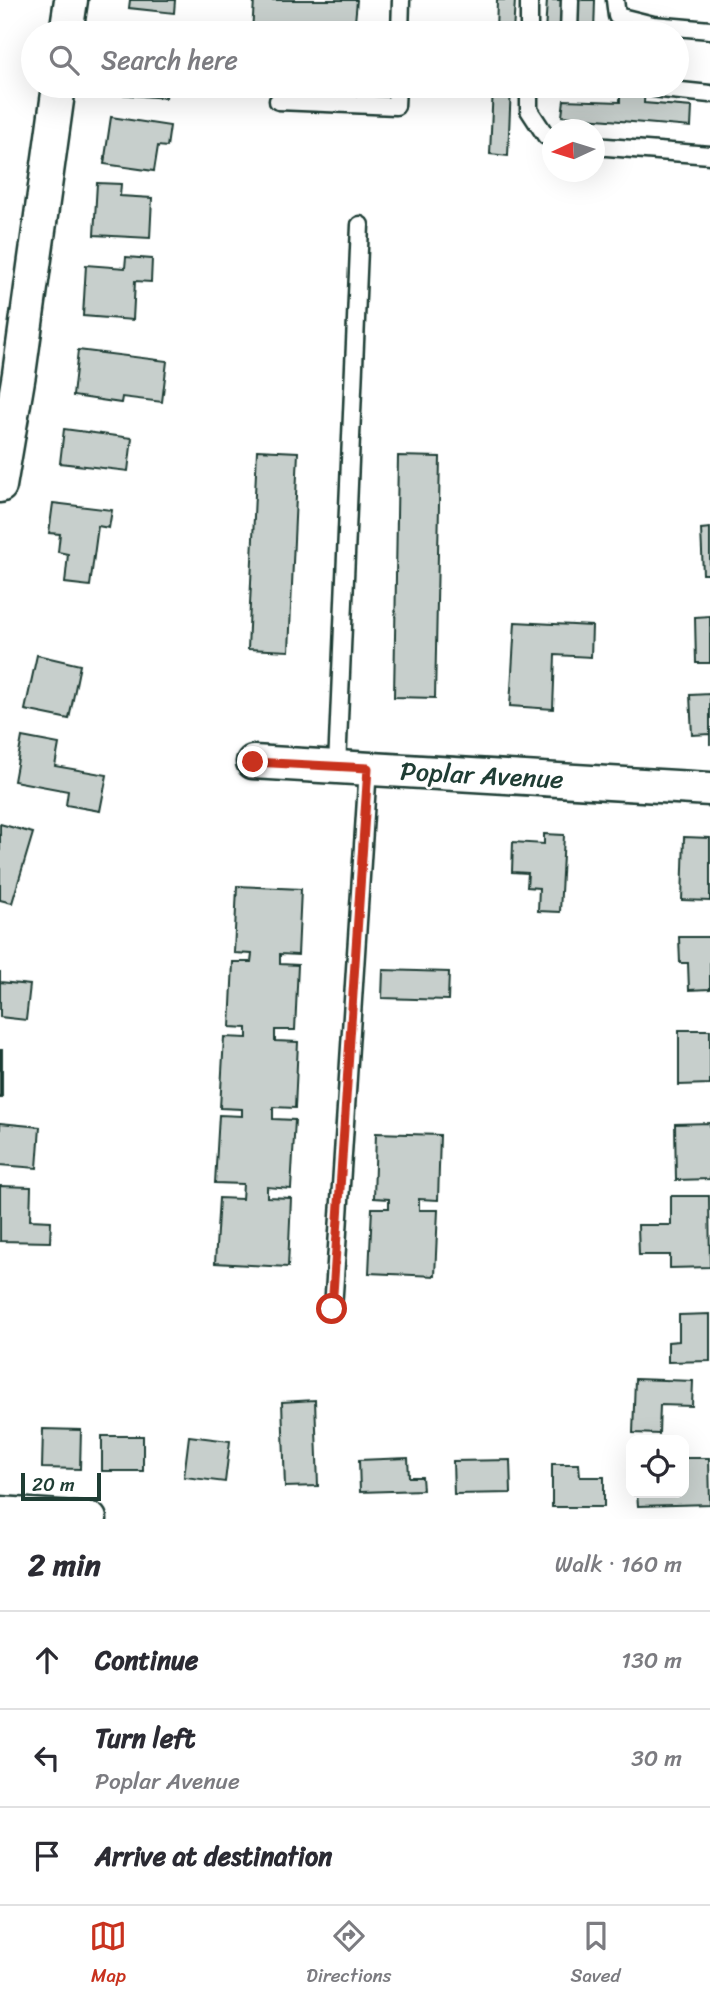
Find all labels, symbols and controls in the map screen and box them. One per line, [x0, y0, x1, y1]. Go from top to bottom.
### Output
search box [21, 21, 689, 98]
text: Search here [101, 37, 238, 83]
icon: search [45, 41, 83, 79]
north arrow [542, 119, 605, 182]
route end [237, 746, 268, 777]
street label: Poplar Avenue [399, 748, 565, 802]
route start [316, 1293, 347, 1324]
map controls [626, 1435, 689, 1498]
button: locate [626, 1435, 689, 1498]
text: 20 m [32, 1468, 75, 1501]
scale bar [21, 1470, 102, 1502]
text: 2 min [28, 1538, 101, 1592]
text: Walk · 160 m [555, 1544, 682, 1585]
text: Continue [95, 1637, 198, 1683]
text: 130 m [621, 1640, 682, 1681]
icon: ahead [28, 1641, 66, 1679]
text: Turn left [95, 1715, 195, 1761]
text: 30 m [631, 1738, 682, 1779]
icon: left [28, 1739, 66, 1777]
text: Poplar Avenue [95, 1761, 240, 1802]
text: Arrive at destination [95, 1833, 332, 1879]
icon: arrive [28, 1837, 66, 1875]
tab: Map [89, 1917, 127, 1992]
tab: Directions [306, 1917, 392, 1992]
tab: Saved [570, 1917, 621, 1992]

